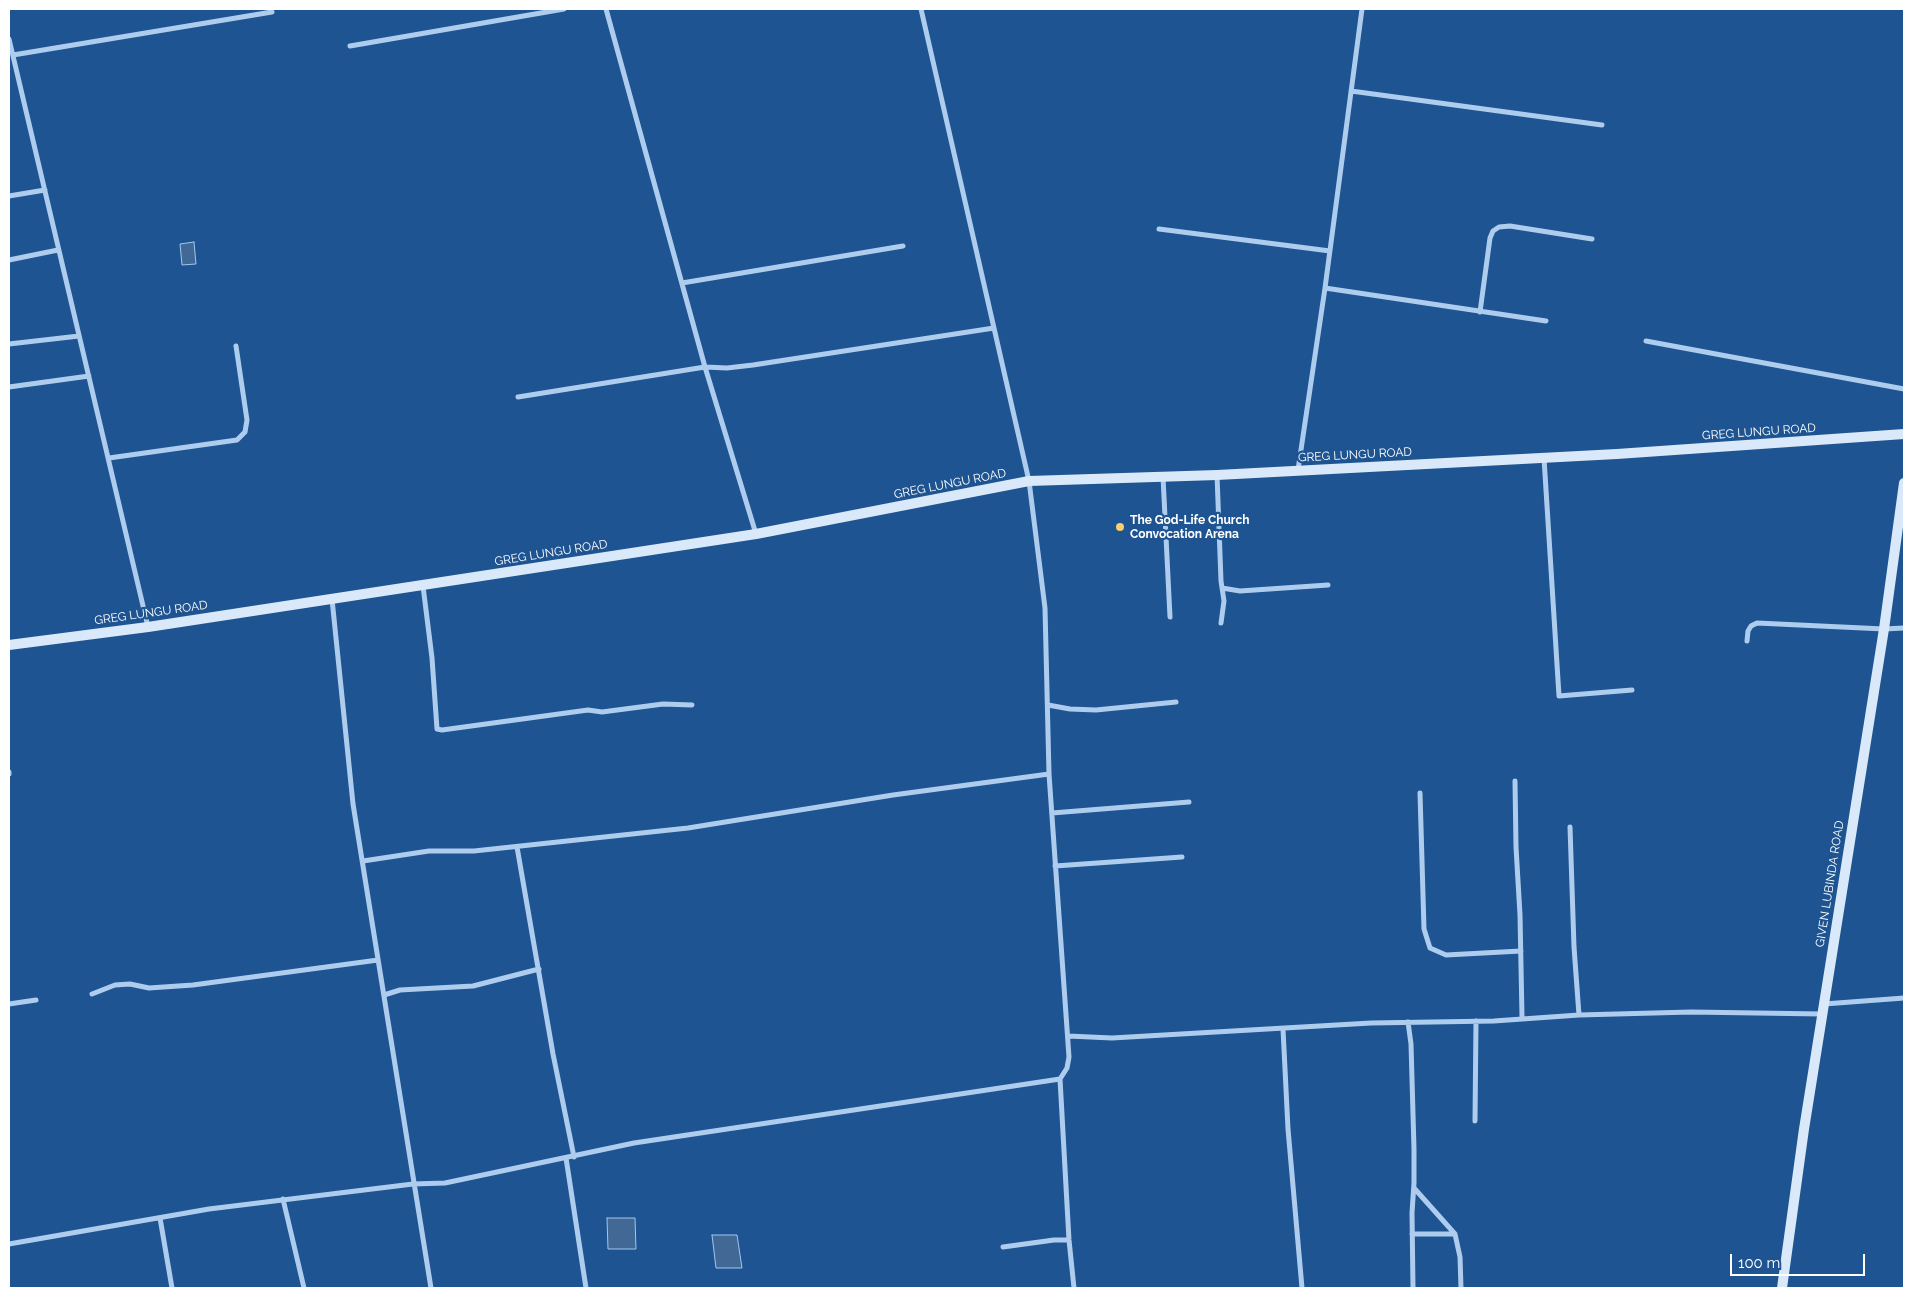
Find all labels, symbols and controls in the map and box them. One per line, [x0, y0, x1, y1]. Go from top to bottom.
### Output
street label: GREG LUNGU ROAD [1702, 421, 1816, 443]
street label: GREG LUNGU ROAD [1298, 445, 1412, 465]
street label: GREG LUNGU ROAD [893, 466, 1007, 502]
place label: The God-Life Church Convocation Arena [1130, 513, 1249, 541]
marker: The God-Life Church Convocation Arena [1114, 521, 1126, 533]
street label: GREG LUNGU ROAD [494, 537, 608, 569]
street label: GREG LUNGU ROAD [93, 598, 209, 628]
street label: GIVEN LUBINDA ROAD [1813, 820, 1847, 948]
scale bar [1733, 1244, 1868, 1276]
text: 100 m [1738, 1254, 1780, 1272]

